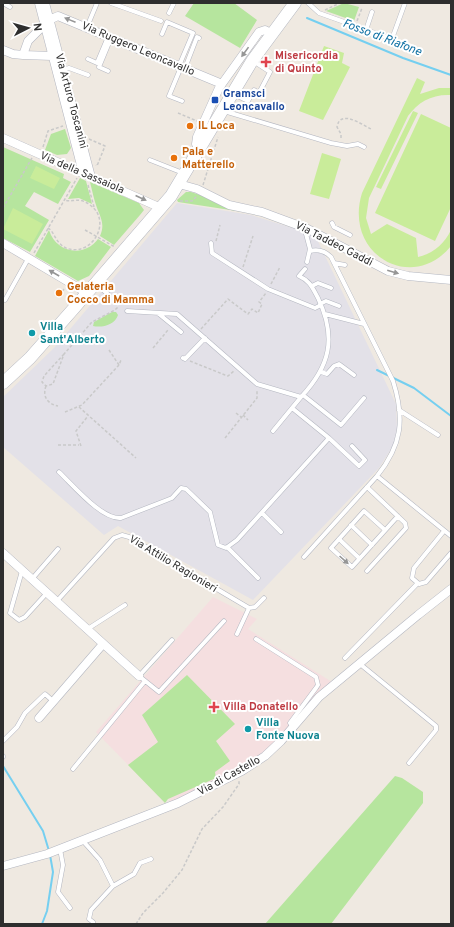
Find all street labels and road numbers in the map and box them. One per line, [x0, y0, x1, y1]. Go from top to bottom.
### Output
street label: Via Ruggero Leoncavallo [79, 19, 197, 79]
street label: Via Arturo Toscanini [52, 52, 90, 150]
street label: Via della Sassaiola [38, 149, 127, 197]
street label: Via Taddeo Gaddi [293, 218, 375, 270]
street label: Via Attilio Ragionieri [126, 532, 220, 596]
street label: Via di Castello [195, 753, 263, 799]

